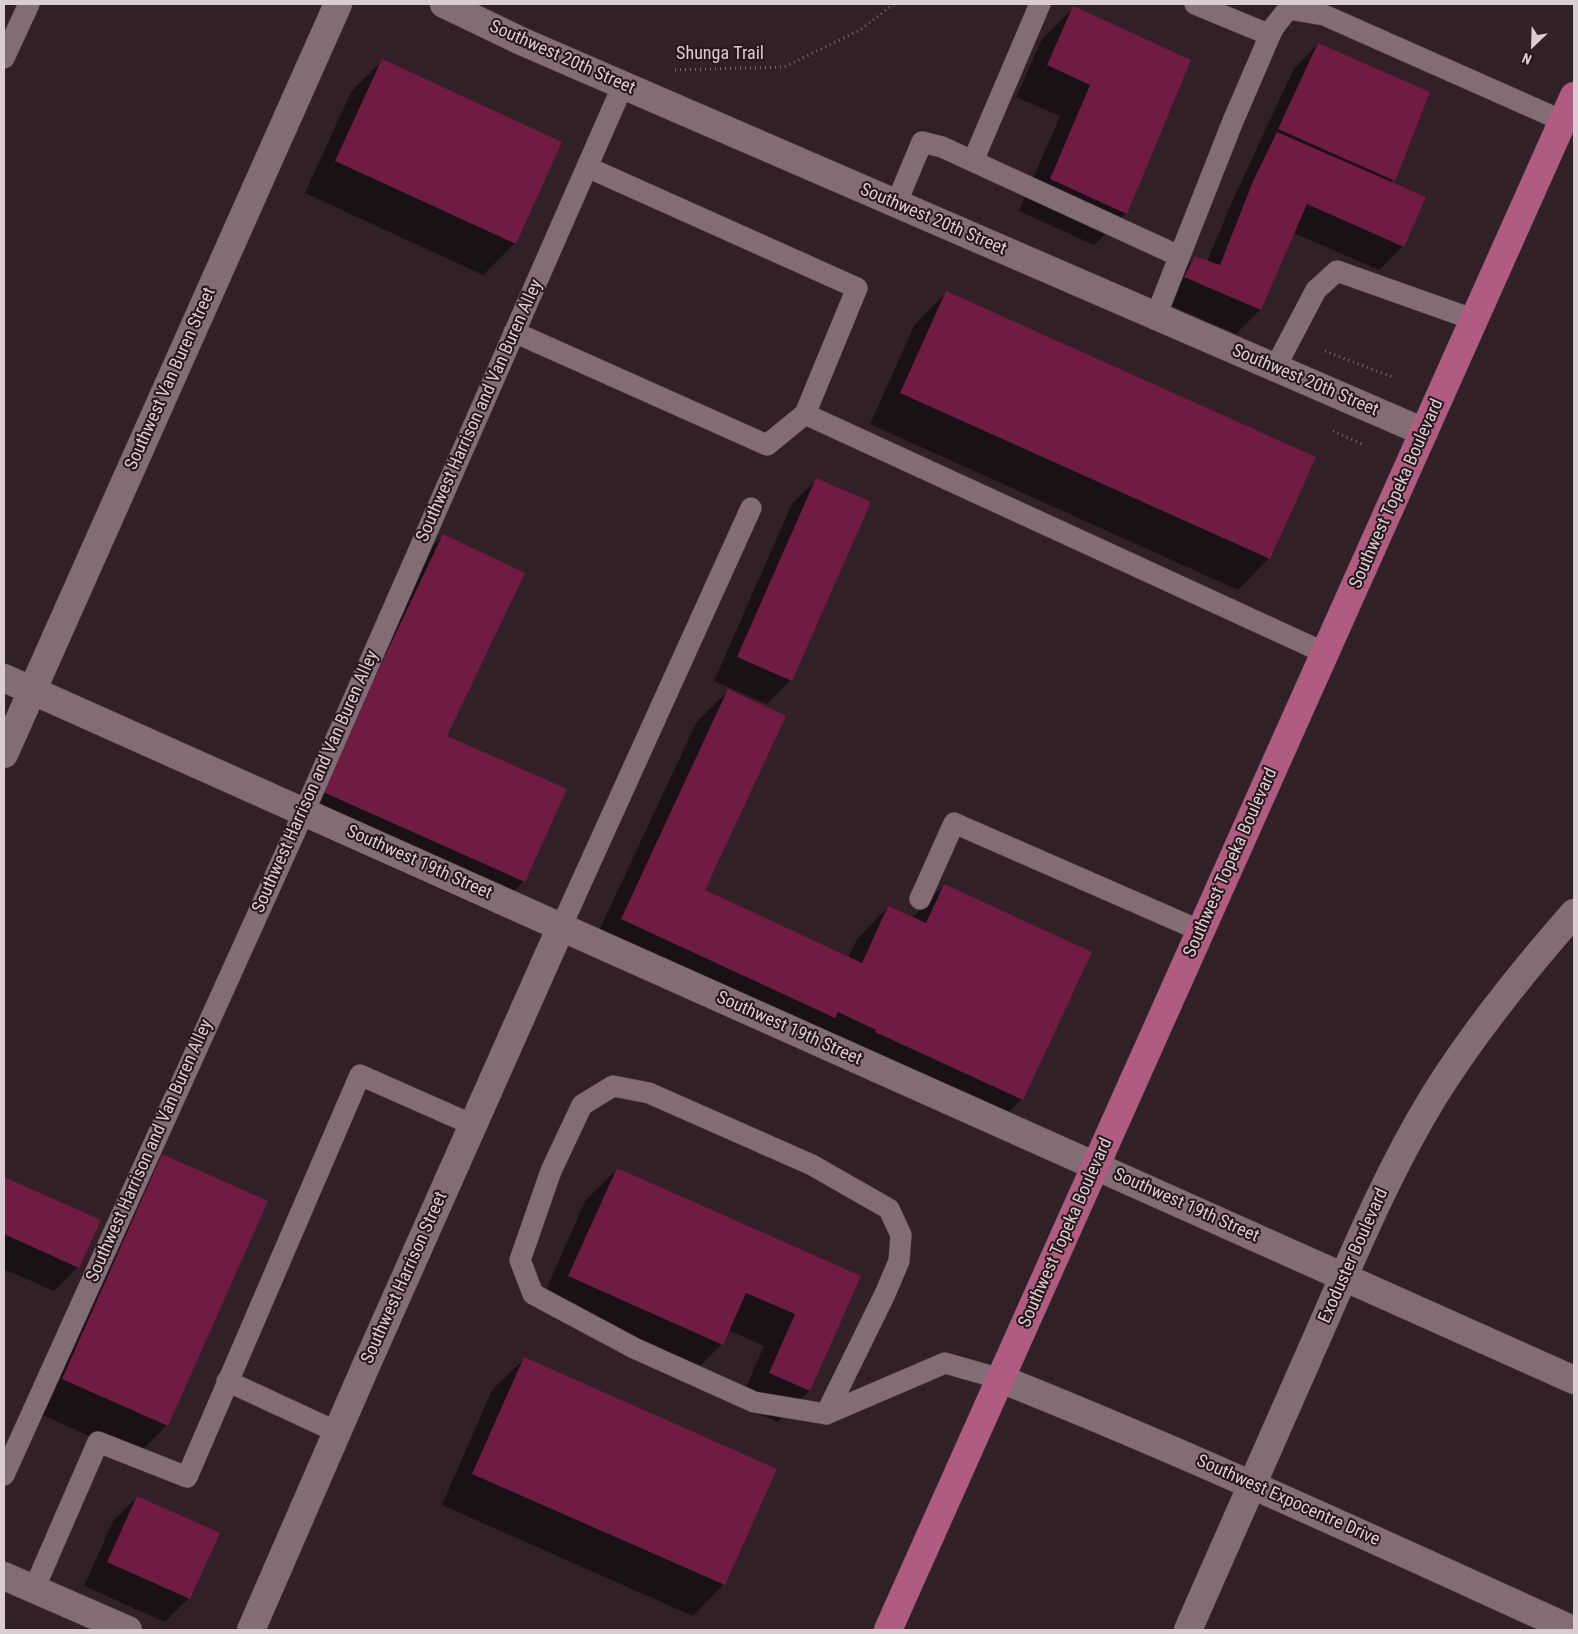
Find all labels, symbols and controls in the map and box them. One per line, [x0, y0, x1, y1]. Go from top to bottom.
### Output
street label: Southwest 20th Street [486, 16, 638, 100]
north arrow [1508, 20, 1558, 70]
street label: Shunga Trail [676, 43, 764, 65]
text: N [1520, 50, 1534, 68]
street label: Southwest 20th Street [857, 179, 1009, 261]
street label: Southwest Harrison and Van Buren Alley [412, 276, 548, 546]
street label: Southwest Van Buren Street [121, 284, 221, 474]
street label: Southwest 20th Street [1229, 340, 1381, 422]
street label: Southwest Topeka Boulevard [1345, 396, 1449, 592]
street label: Southwest Harrison and Van Buren Alley [248, 647, 384, 917]
street label: Southwest Topeka Boulevard [1179, 765, 1283, 961]
street label: Southwest 19th Street [343, 821, 495, 905]
street label: Southwest 19th Street [713, 987, 865, 1071]
street label: Southwest Harrison and Van Buren Alley [82, 1016, 218, 1286]
street label: Southwest Topeka Boulevard [1014, 1135, 1118, 1331]
street label: Southwest 19th Street [1110, 1164, 1262, 1248]
street label: Exoduster Boulevard [1315, 1185, 1393, 1327]
street label: Southwest Harrison Street [357, 1189, 453, 1367]
street label: Southwest Expocentre Drive [1193, 1451, 1383, 1551]

